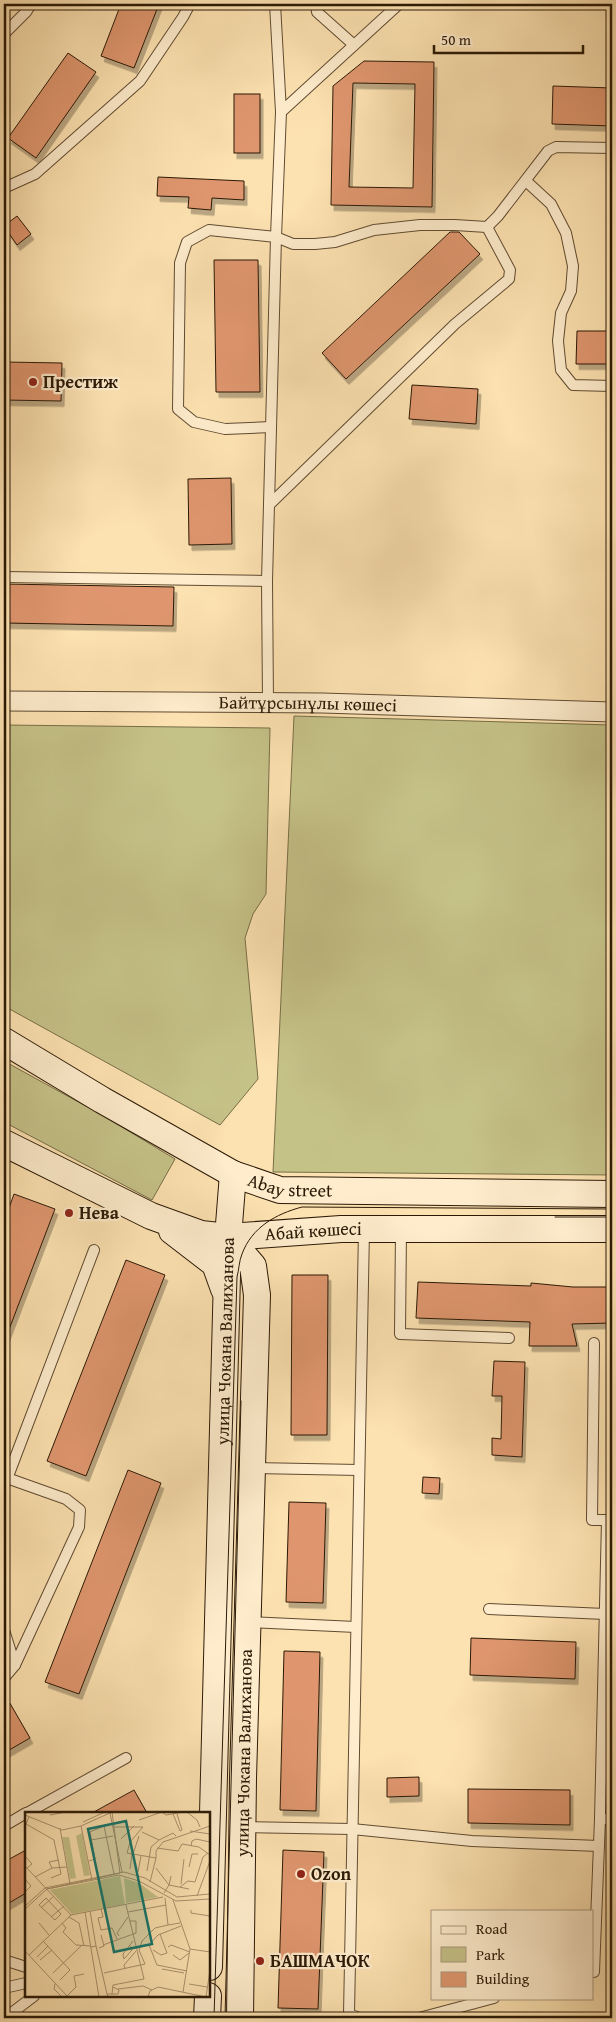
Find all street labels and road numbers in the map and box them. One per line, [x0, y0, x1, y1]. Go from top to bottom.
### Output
street label: Байтұрсынұлы көшесі [219, 688, 397, 718]
street label: Abay street [244, 1166, 333, 1204]
street label: Абай көшесі [264, 1215, 362, 1247]
street label: улица Чокана Валиханова [209, 1236, 241, 1446]
street label: улица Чокана Валиханова [228, 1648, 259, 1858]

